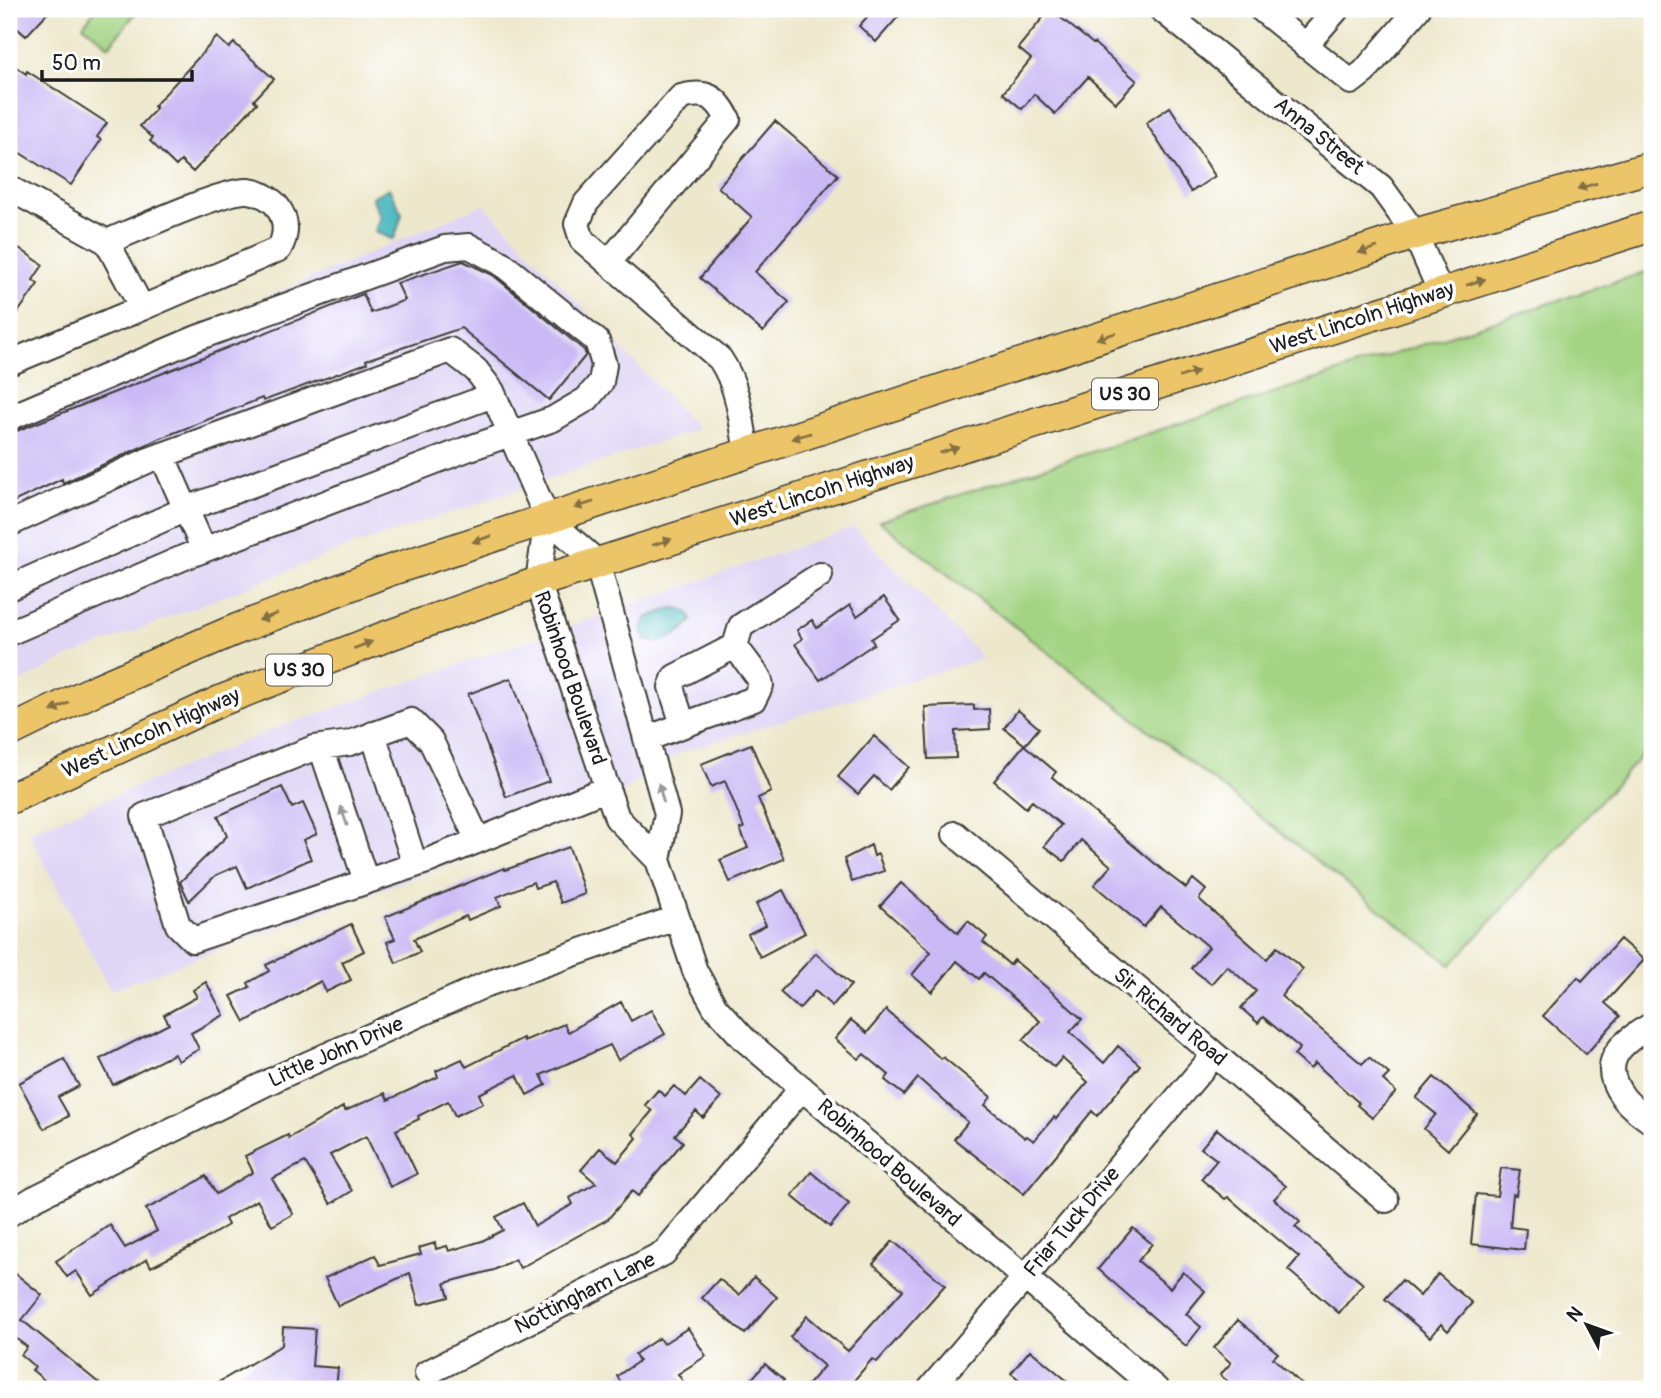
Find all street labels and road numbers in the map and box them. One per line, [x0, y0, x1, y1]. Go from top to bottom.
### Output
street label: Anna Street [1268, 91, 1370, 181]
street label: West Lincoln Highway [1267, 276, 1457, 360]
road number: US 30 [1092, 378, 1158, 410]
street label: West Lincoln Highway [727, 449, 917, 533]
street label: Robinhood Boulevard [528, 588, 612, 768]
road number: US 30 [266, 654, 332, 685]
street label: West Lincoln Highway [58, 682, 244, 784]
street label: Sir Richard Road [1108, 962, 1232, 1072]
street label: Little John Drive [264, 1010, 408, 1094]
street label: Robinhood Boulevard [811, 1093, 967, 1233]
street label: Friar Tuck Drive [1018, 1161, 1126, 1283]
street label: Nottingham Lane [510, 1246, 661, 1340]

